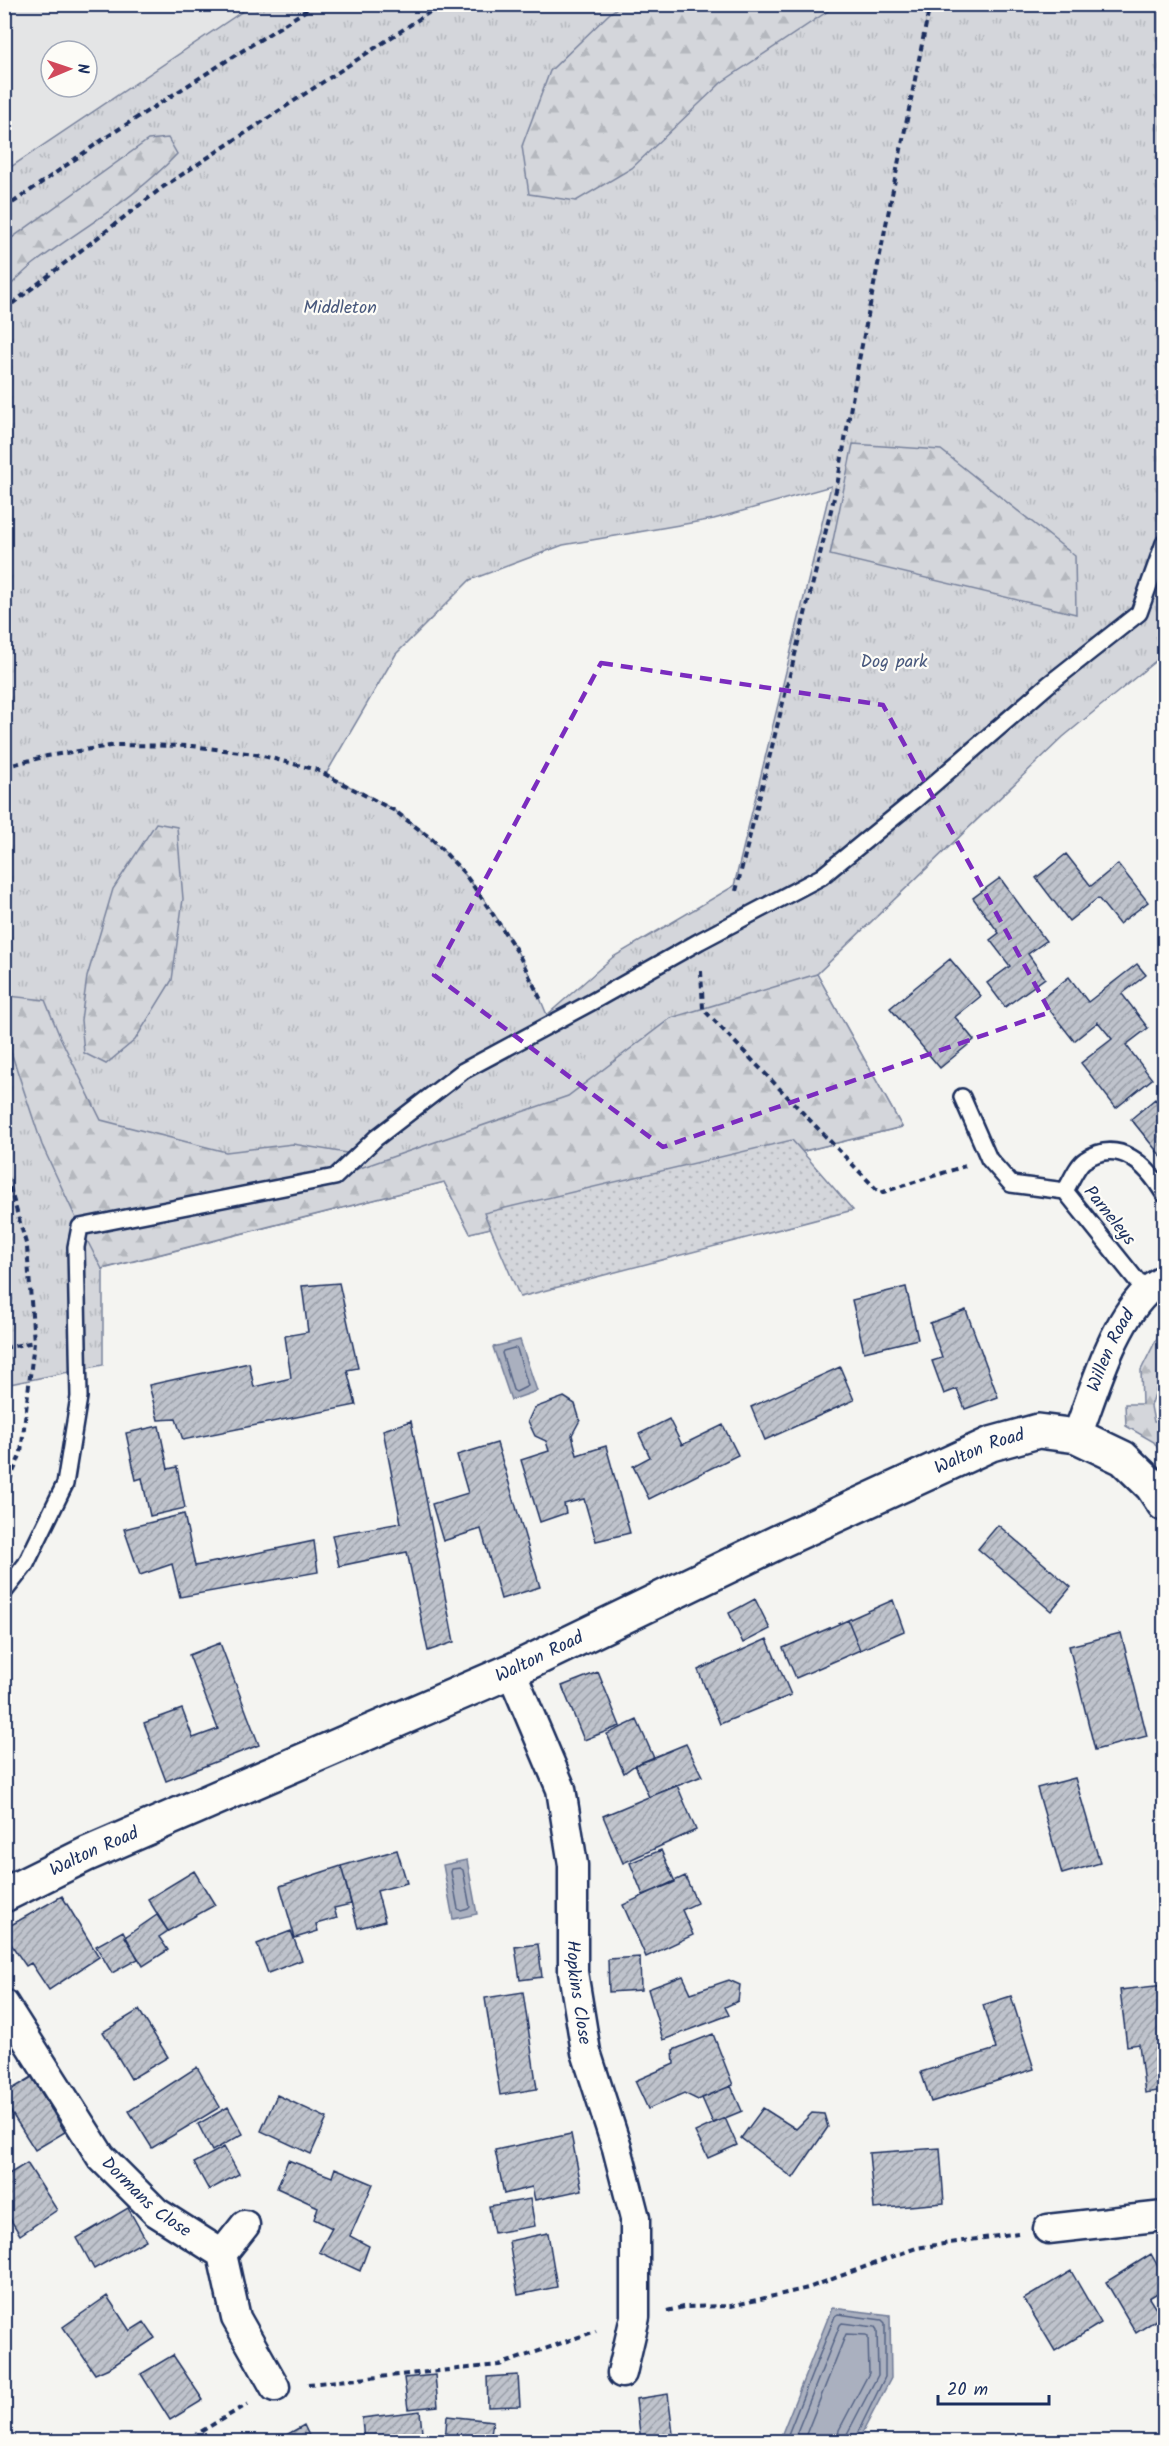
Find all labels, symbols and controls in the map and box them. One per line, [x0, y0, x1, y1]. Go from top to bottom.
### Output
north arrow [39, 39, 99, 99]
text: N [70, 63, 95, 74]
park label: Middleton [303, 294, 377, 323]
park label: Dog park [861, 648, 928, 677]
street label: Parneleys [1076, 1179, 1143, 1253]
street label: Willen Road [1079, 1302, 1143, 1396]
street label: Walton Road [930, 1421, 1029, 1483]
street label: Walton Road [491, 1623, 589, 1691]
street label: Walton Road [45, 1819, 144, 1885]
street label: Hopkins Close [558, 1940, 599, 2047]
street label: Dormans Close [94, 2150, 197, 2245]
scale bar [938, 2368, 1049, 2406]
text: 20 m [947, 2376, 988, 2405]

